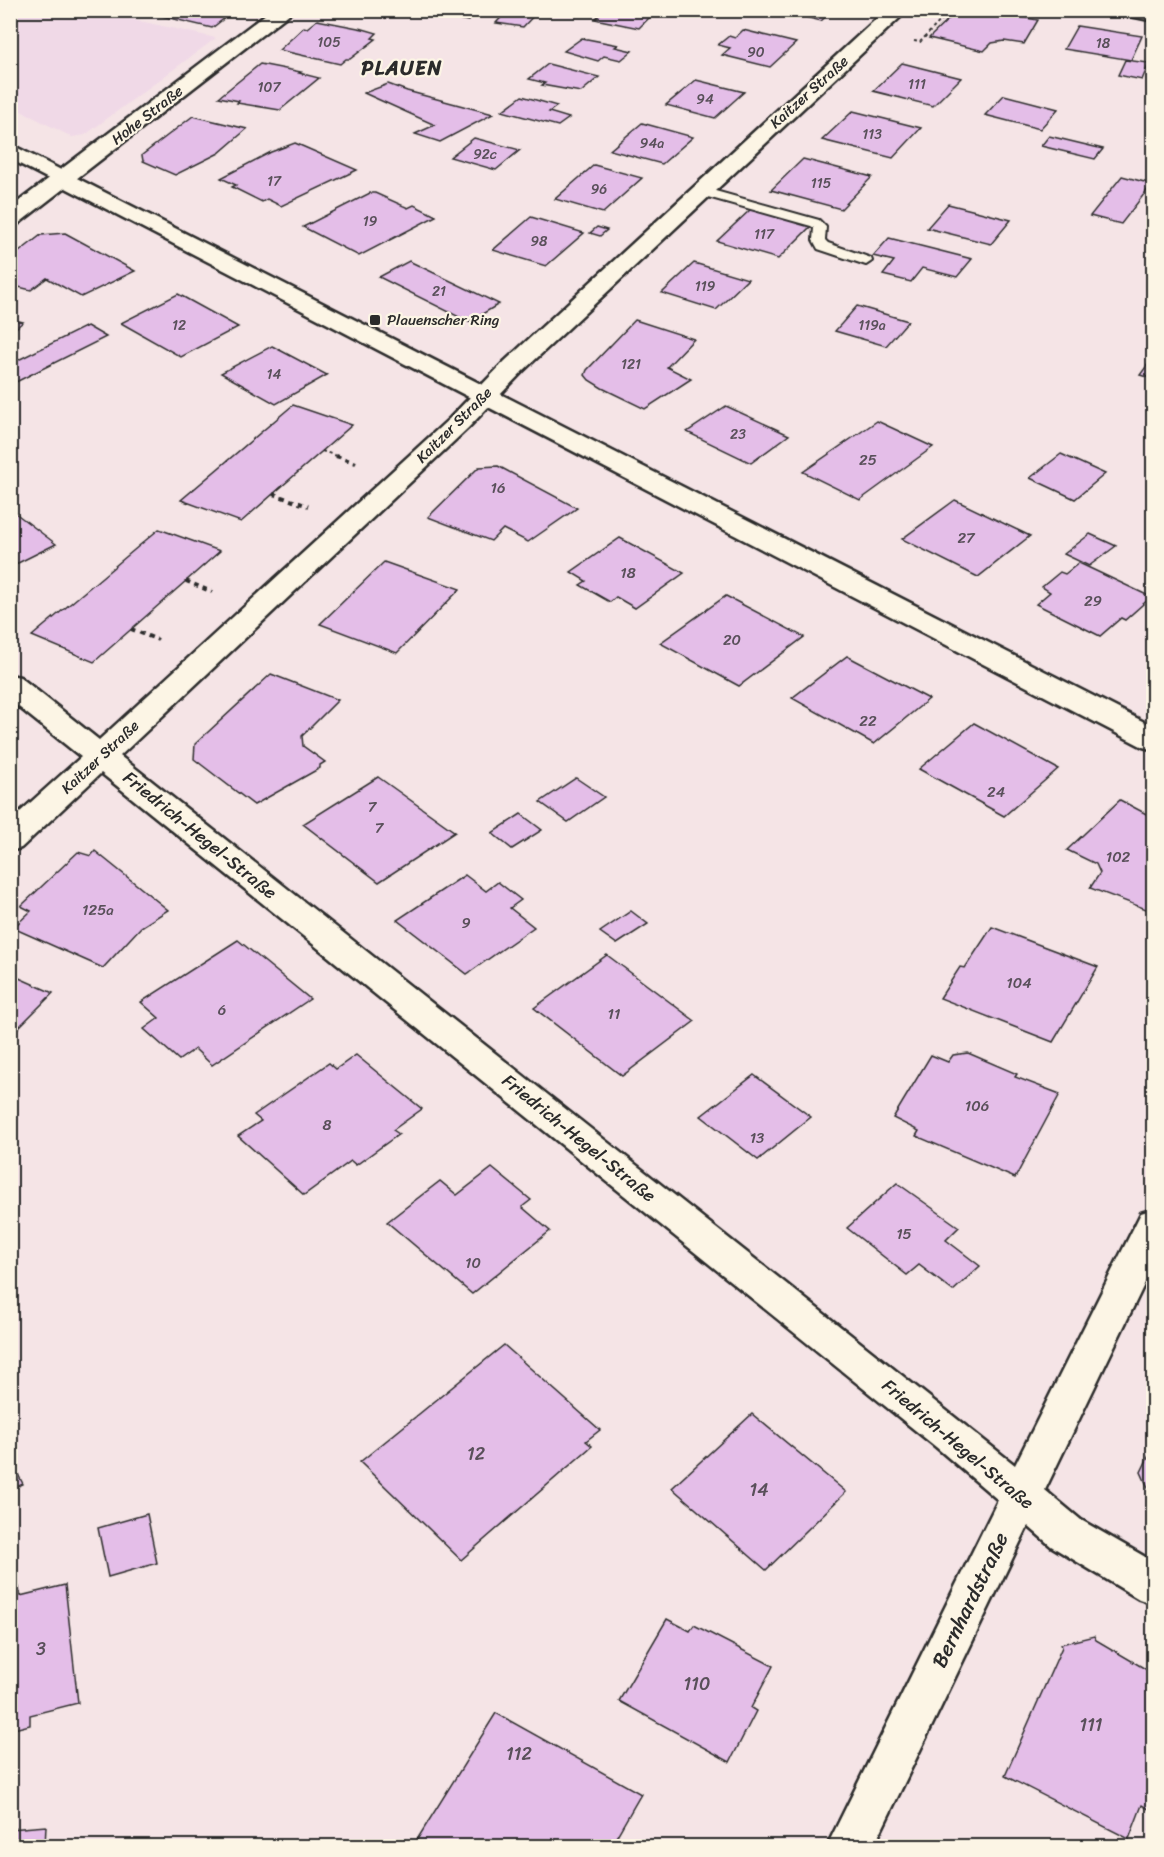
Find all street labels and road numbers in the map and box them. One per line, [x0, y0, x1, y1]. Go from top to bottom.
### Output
street label: Kaitzer Straße [763, 49, 855, 135]
street label: Hohe Straße [105, 78, 189, 152]
street label: Kaitzer Straße [410, 380, 499, 469]
street label: Kaitzer Straße [55, 713, 145, 800]
street label: Friedrich-Hegel-Straße [116, 762, 284, 908]
street label: Friedrich-Hegel-Straße [495, 1065, 663, 1211]
street label: Friedrich-Hegel-Straße [875, 1370, 1041, 1518]
street label: Bernhardstraße [921, 1525, 1019, 1675]

